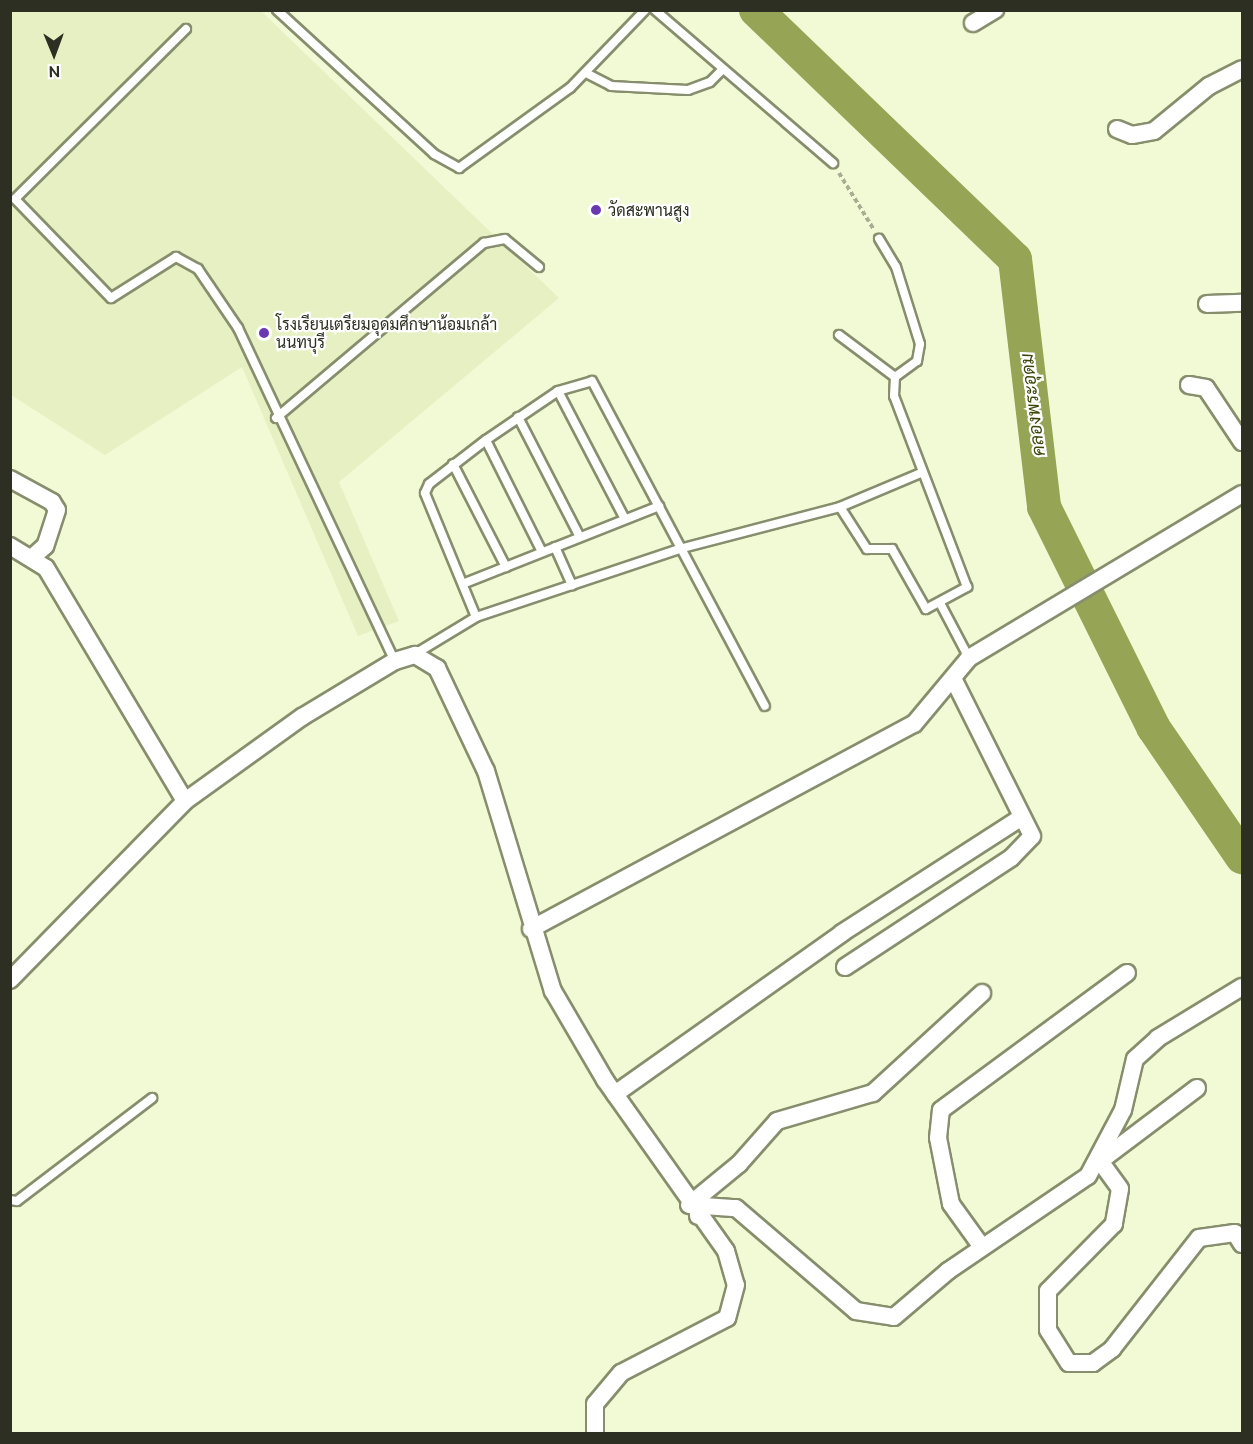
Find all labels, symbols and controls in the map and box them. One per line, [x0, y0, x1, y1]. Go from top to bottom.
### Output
north arrow [24, 24, 84, 84]
text: N [48, 63, 60, 81]
place label: วัดสะพานสูง [608, 200, 690, 220]
marker: วัดสะพานสูง [589, 203, 603, 217]
place label: โรงเรียนเตรียมอุดมศึกษาน้อมเกล้า นนทบุรี [276, 314, 497, 352]
marker: โรงเรียนเตรียมอุดมศึกษาน้อมเกล้า นนทบุรี [257, 326, 271, 340]
water label: คลองพระอุดม [1015, 352, 1049, 458]

